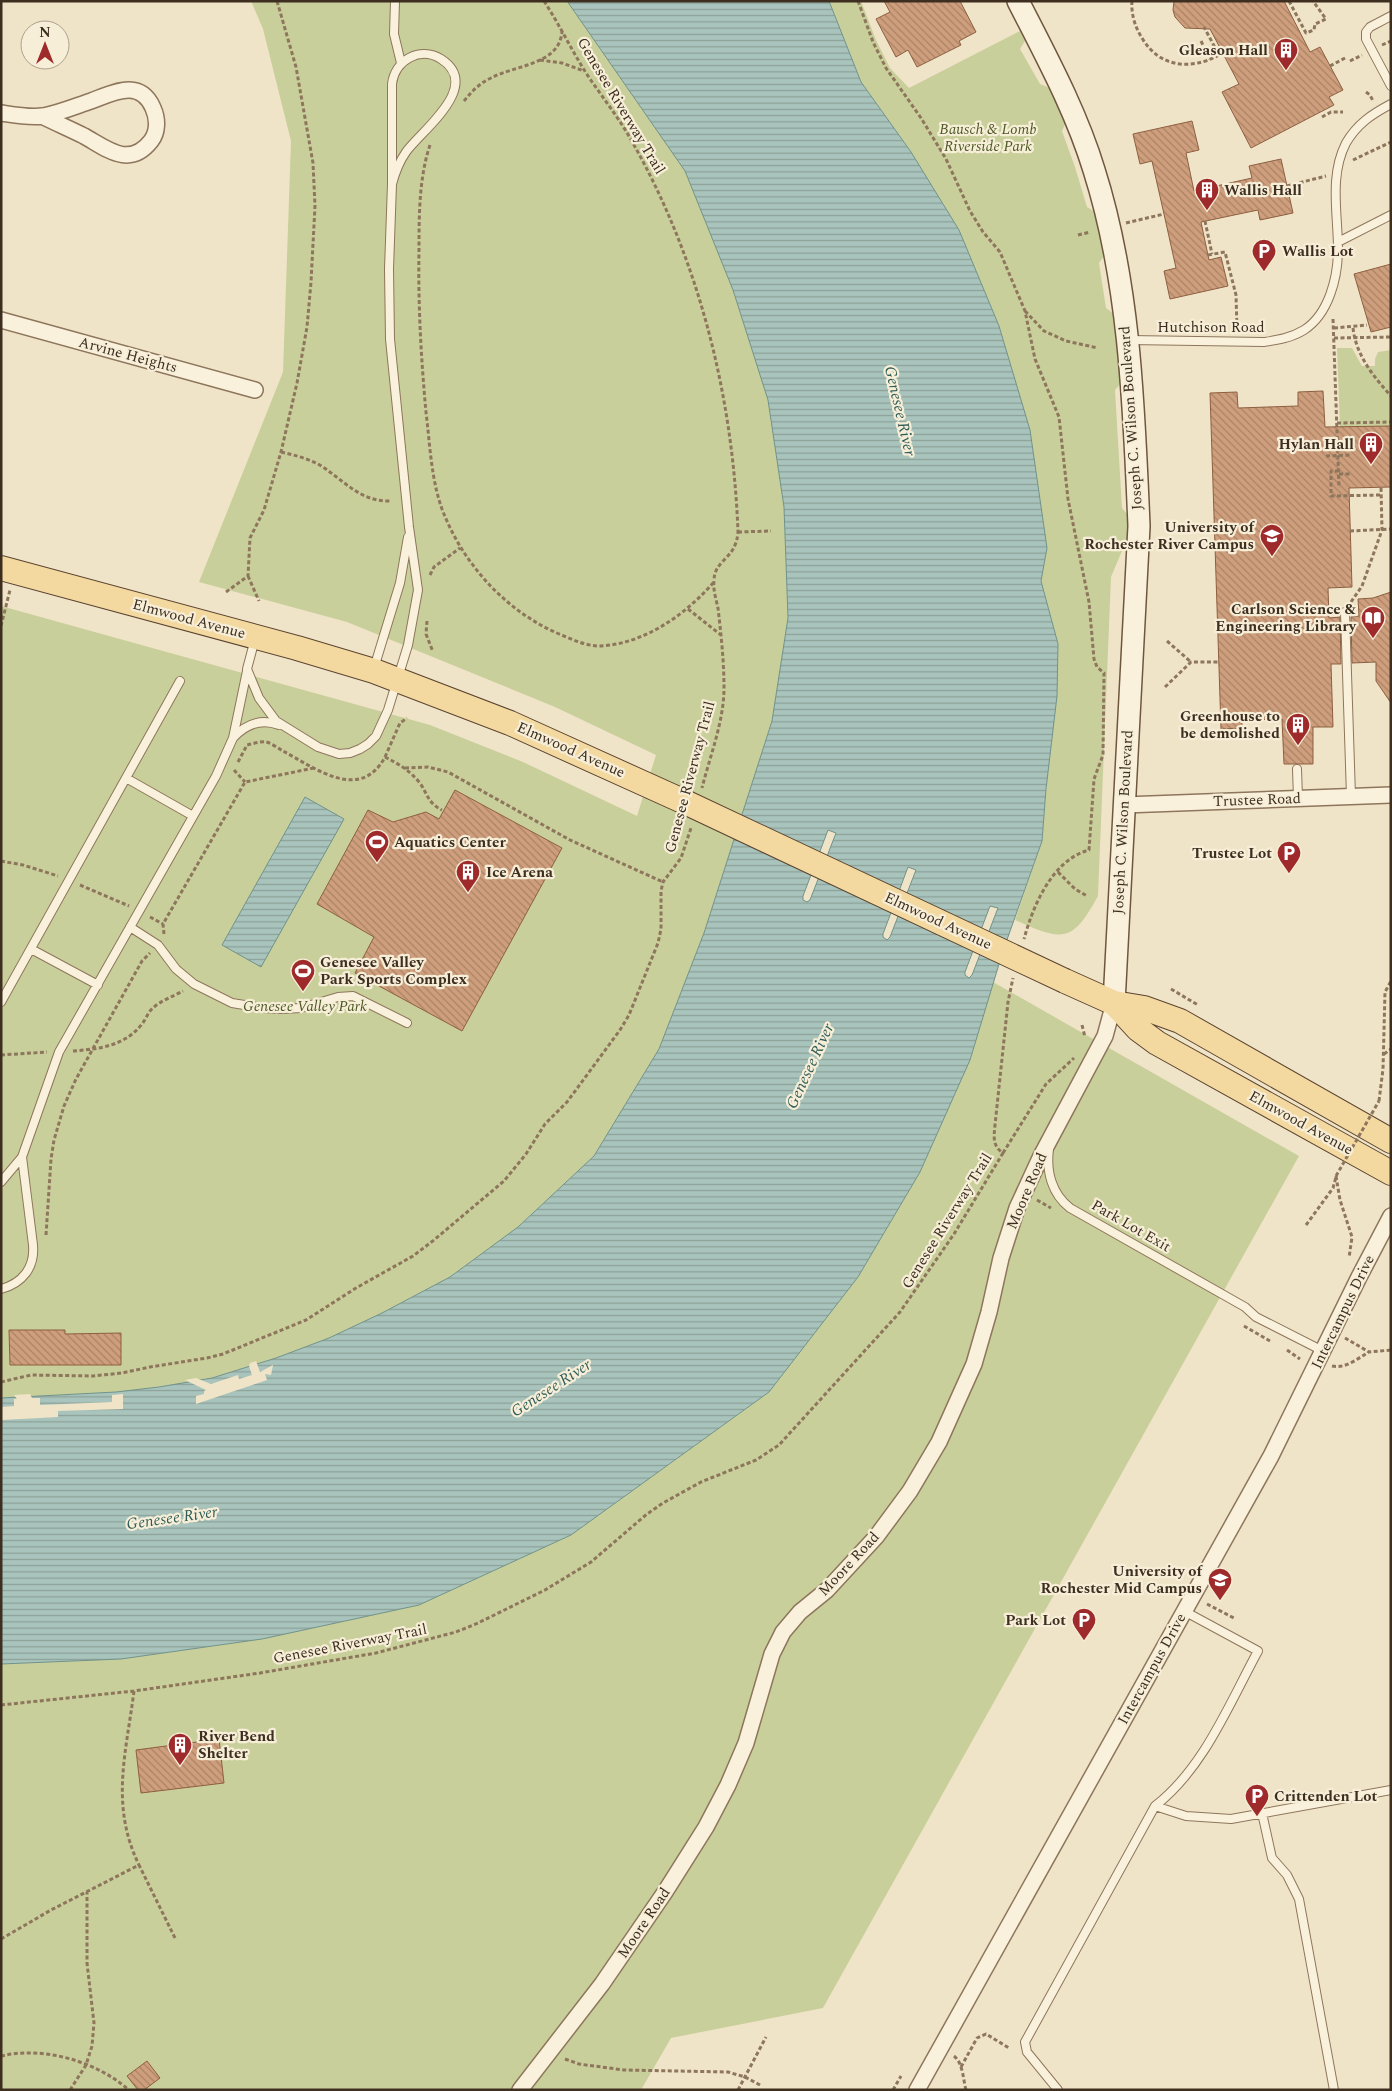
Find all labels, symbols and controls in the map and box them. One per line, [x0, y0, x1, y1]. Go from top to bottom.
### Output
north arrow [20, 20, 70, 70]
text: N [39, 22, 51, 43]
street label: Genesee Riverway Trail [571, 33, 671, 179]
building icon: Gleason Hall [1273, 37, 1299, 71]
place label: Gleason Hall [1179, 39, 1268, 62]
park label: Bausch & Lomb Riverside Park [939, 118, 1037, 158]
building icon: Wallis Hall [1194, 177, 1220, 211]
place label: Wallis Hall [1224, 179, 1302, 202]
parking icon: Wallis Lot [1251, 238, 1277, 272]
place label: Wallis Lot [1282, 240, 1354, 263]
street label: Hutchison Road [1157, 316, 1265, 339]
street label: Joseph C. Wilson Boulevard [1113, 325, 1149, 511]
street label: Arvine Heights [76, 331, 180, 379]
water label: Genesee River [878, 364, 922, 459]
building icon: Hylan Hall [1358, 431, 1384, 465]
place label: Hylan Hall [1279, 433, 1354, 456]
place label: University of Rochester River Campus [1084, 516, 1255, 556]
school or university icon: University of Rochester River Campus [1259, 523, 1285, 557]
street label: Elmwood Avenue [130, 593, 248, 645]
place label: Carlson Science & Engineering Library [1215, 598, 1357, 638]
library icon: Carlson Science & Engineering Library [1360, 605, 1386, 639]
street label: Genesee Riverway Trail [659, 699, 721, 855]
place label: Greenhouse to be demolished [1180, 705, 1280, 745]
building icon: Greenhouse to be demolished [1285, 712, 1311, 746]
street label: Elmwood Avenue [513, 716, 629, 784]
street label: Joseph C. Wilson Boulevard [1107, 729, 1139, 915]
street label: Trustee Road [1213, 787, 1301, 813]
sports icon: Aquatics Center [364, 829, 390, 863]
place label: Aquatics Center [394, 831, 506, 854]
parking icon: Trustee Lot [1276, 840, 1302, 874]
place label: Trustee Lot [1192, 842, 1272, 865]
building icon: Ice Arena [455, 859, 481, 893]
place label: Ice Arena [486, 861, 553, 884]
street label: Elmwood Avenue [880, 886, 996, 956]
place label: Genesee Valley Park Sports Complex [320, 951, 467, 991]
sports icon: Genesee Valley Park Sports Complex [290, 958, 316, 992]
park label: Genesee Valley Park [243, 995, 367, 1018]
water label: Genesee River [780, 1019, 840, 1113]
street label: Elmwood Avenue [1245, 1085, 1357, 1161]
street label: Genesee Riverway Trail [896, 1149, 998, 1293]
street label: Moore Road [1001, 1149, 1053, 1233]
street label: Park Lot Exit [1087, 1194, 1175, 1258]
street label: Intercampus Drive [1305, 1251, 1381, 1373]
water label: Genesee River [506, 1353, 596, 1423]
water label: Genesee River [125, 1500, 220, 1536]
street label: Moore Road [813, 1526, 885, 1602]
place label: University of Rochester Mid Campus [1041, 1560, 1203, 1600]
school or university icon: University of Rochester Mid Campus [1207, 1567, 1233, 1601]
parking icon: Park Lot [1071, 1607, 1097, 1641]
place label: Park Lot [1005, 1609, 1066, 1632]
street label: Intercampus Drive [1112, 1609, 1192, 1729]
street label: Genesee Riverway Trail [271, 1618, 429, 1670]
place label: River Bend Shelter [198, 1725, 275, 1765]
building icon: River Bend Shelter [167, 1732, 193, 1766]
parking icon: Crittenden Lot [1244, 1783, 1270, 1817]
place label: Crittenden Lot [1274, 1785, 1377, 1808]
street label: Moore Road [612, 1883, 676, 1963]

